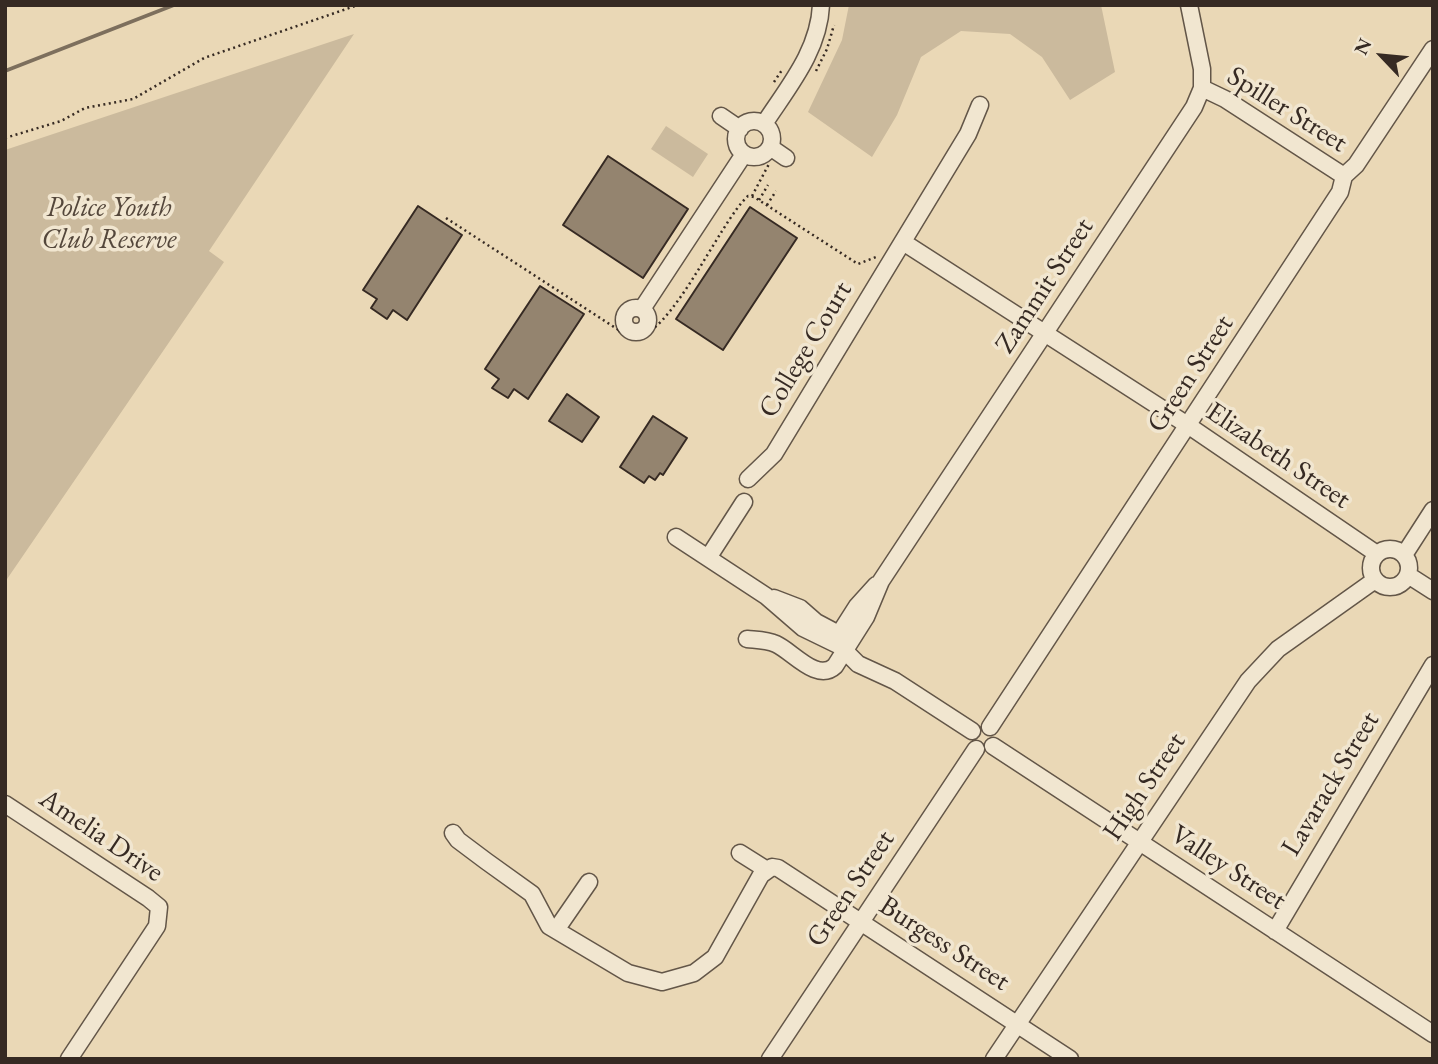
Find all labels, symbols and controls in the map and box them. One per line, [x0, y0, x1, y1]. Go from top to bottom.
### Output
north arrow [1347, 21, 1417, 91]
text: N [1348, 34, 1377, 59]
street label: Spiller Street [1221, 60, 1353, 160]
park label: Police Youth Club Reserve [41, 191, 177, 257]
street label: Zammit Street [989, 212, 1101, 360]
street label: College Court [752, 276, 860, 424]
street label: Green Street [1141, 309, 1241, 439]
street label: Elizabeth Street [1199, 395, 1357, 517]
street label: Lavarack Street [1275, 706, 1387, 862]
street label: High Street [1097, 727, 1193, 847]
street label: Amelia Drive [33, 782, 169, 890]
street label: Valley Street [1164, 818, 1292, 918]
street label: Green Street [800, 824, 902, 954]
street label: Burgess Street [872, 889, 1016, 999]

